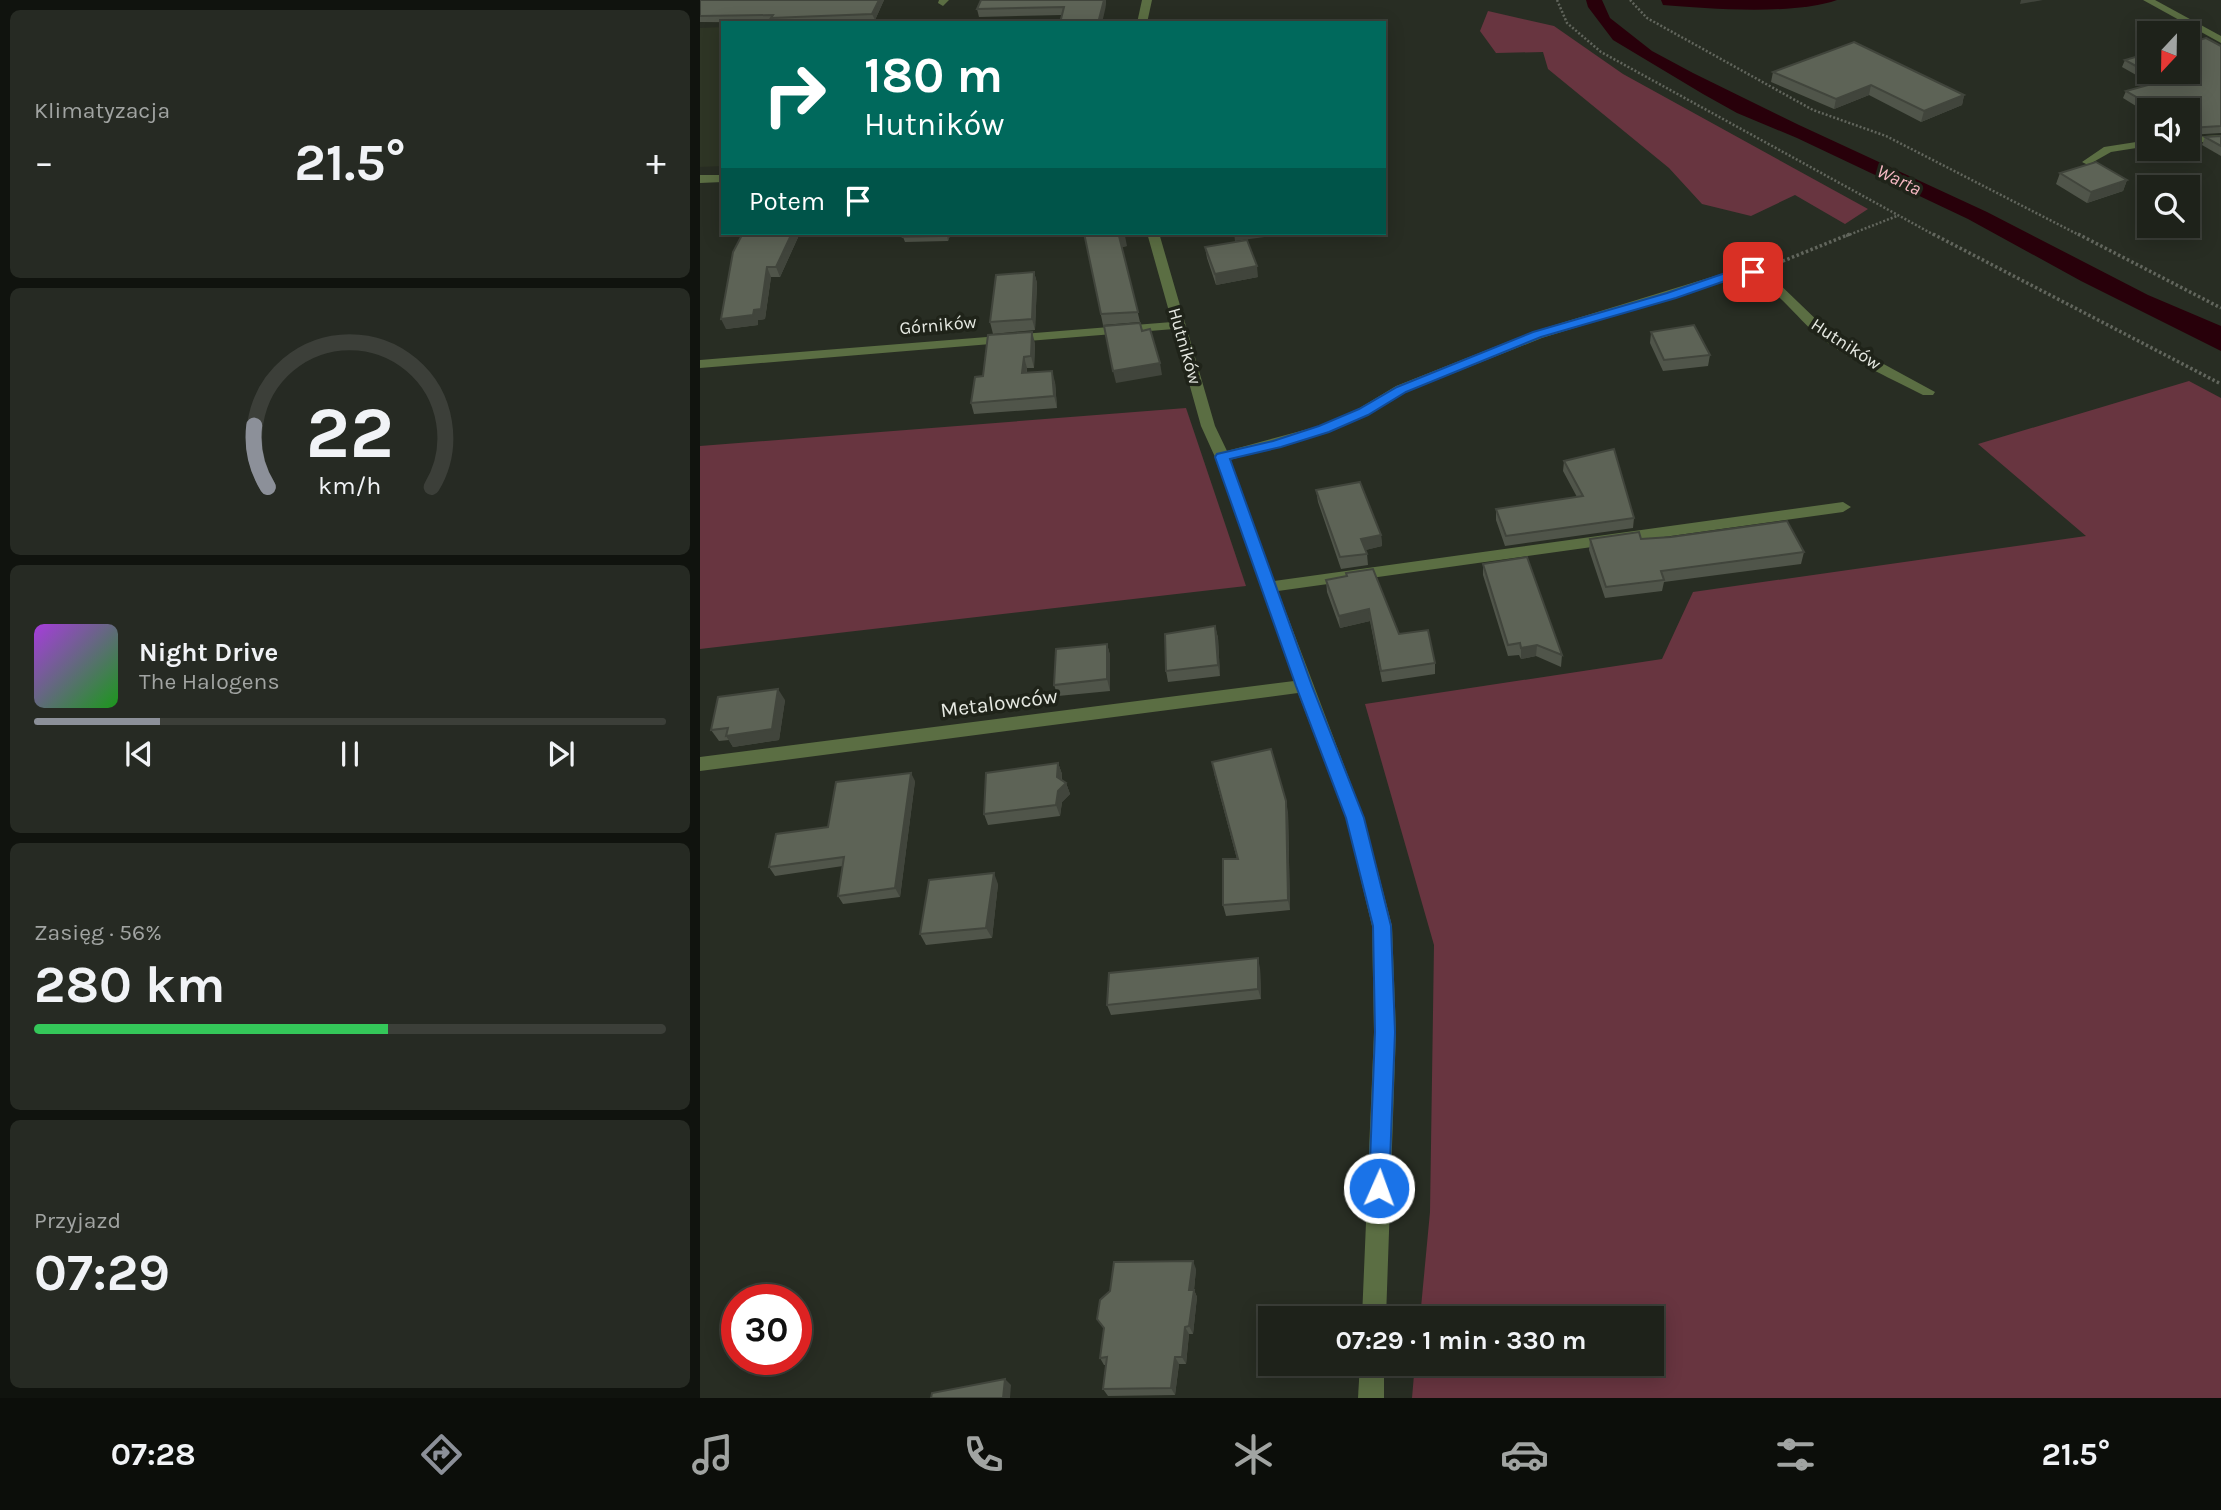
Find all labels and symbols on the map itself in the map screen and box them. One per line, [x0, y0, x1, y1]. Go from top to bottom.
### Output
north arrow [2137, 21, 2200, 84]
water label: Warta [1873, 160, 1925, 200]
pin [1723, 242, 1783, 302]
street label: Hutników [1164, 305, 1206, 387]
street label: Górników [899, 311, 977, 339]
street label: Hutników [1807, 313, 1885, 375]
street label: Metalowców [939, 684, 1059, 722]
position arrow [1342, 1151, 1416, 1225]
speed limit sign: 30 [721, 1284, 812, 1375]

